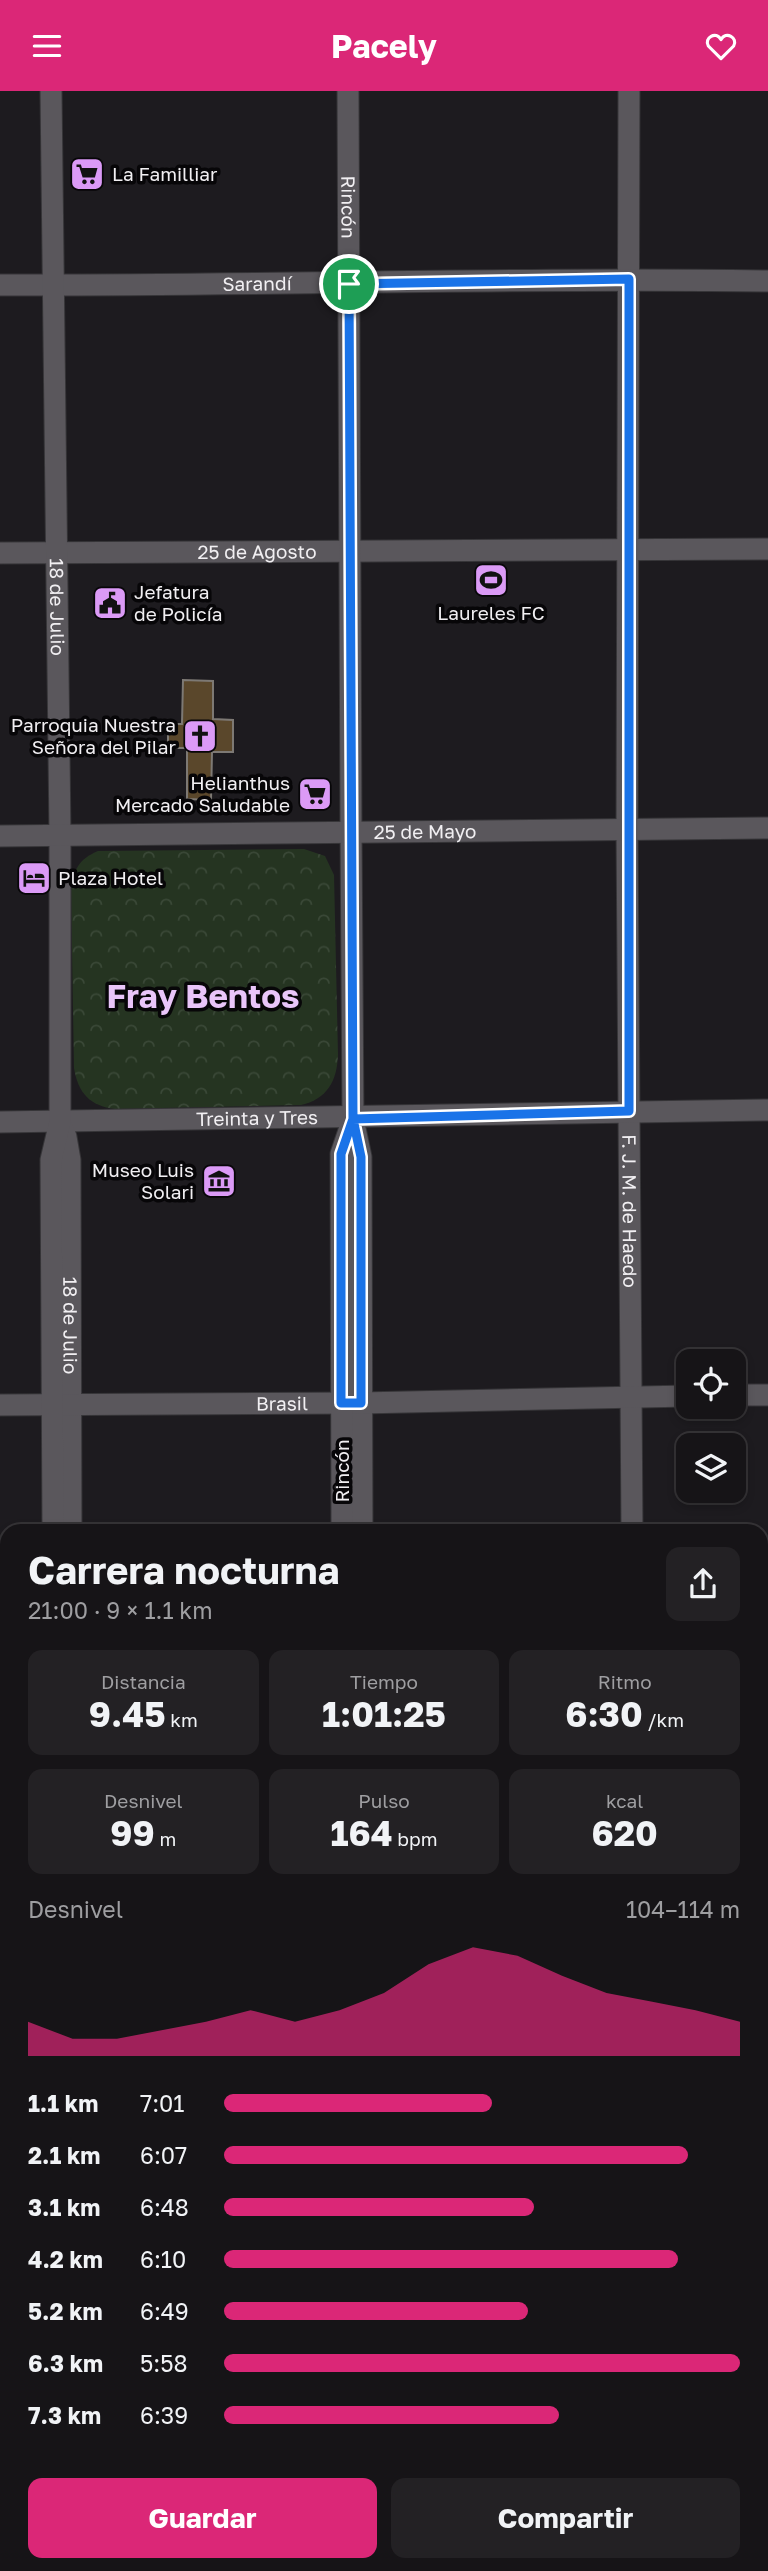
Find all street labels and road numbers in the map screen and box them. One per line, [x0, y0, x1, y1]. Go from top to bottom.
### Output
street label: Rincón [337, 175, 361, 239]
street label: Sarandí [222, 271, 294, 295]
street label: 25 de Agosto [197, 539, 317, 563]
street label: 18 de Julio [46, 558, 70, 656]
street label: 25 de Mayo [374, 819, 476, 843]
street label: Treinta y Tres [196, 1105, 318, 1130]
street label: F. J. M. de Haedo [618, 1134, 642, 1288]
street label: 18 de Julio [59, 1277, 83, 1374]
street label: Brasil [256, 1391, 308, 1415]
street label: Rincón [330, 1439, 353, 1503]

